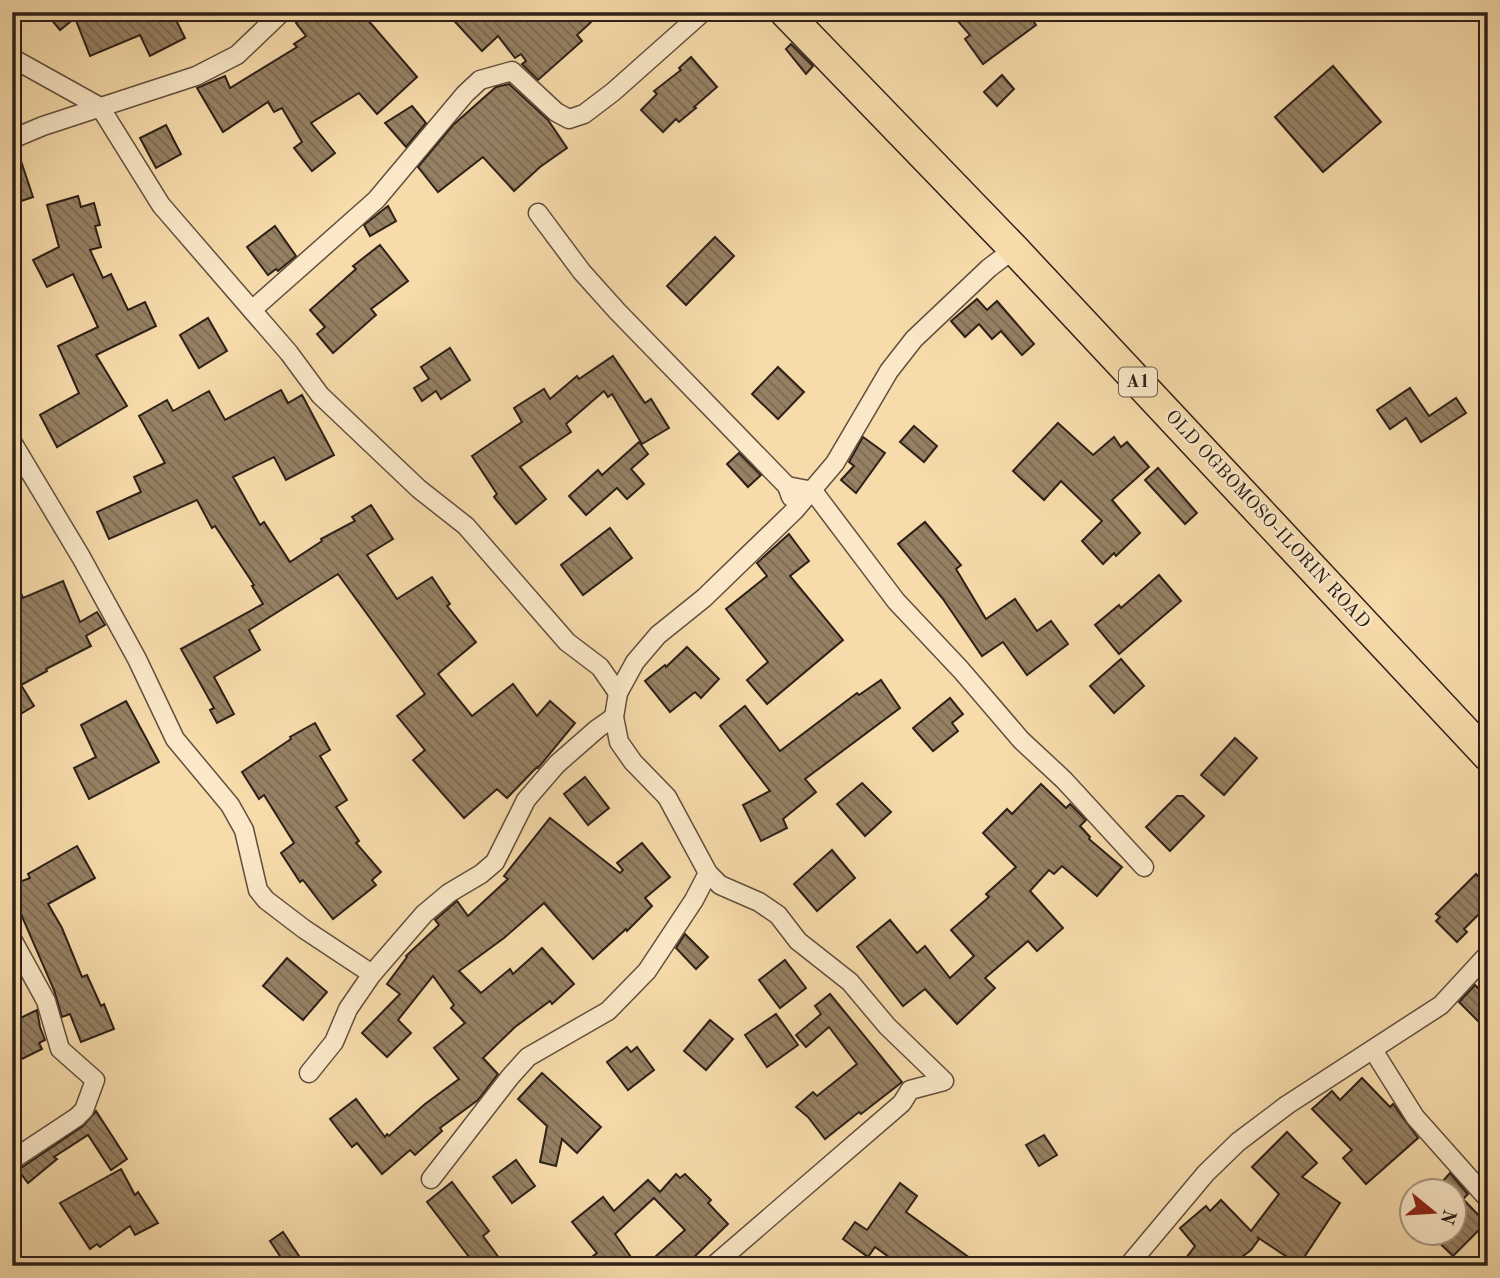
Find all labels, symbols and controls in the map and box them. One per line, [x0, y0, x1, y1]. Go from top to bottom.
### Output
road number: A1 [1119, 368, 1157, 396]
street label: OLD OGBOMOSO-ILORIN ROAD [1161, 407, 1373, 633]
north arrow [1398, 1176, 1468, 1246]
text: N [1435, 1207, 1458, 1227]

